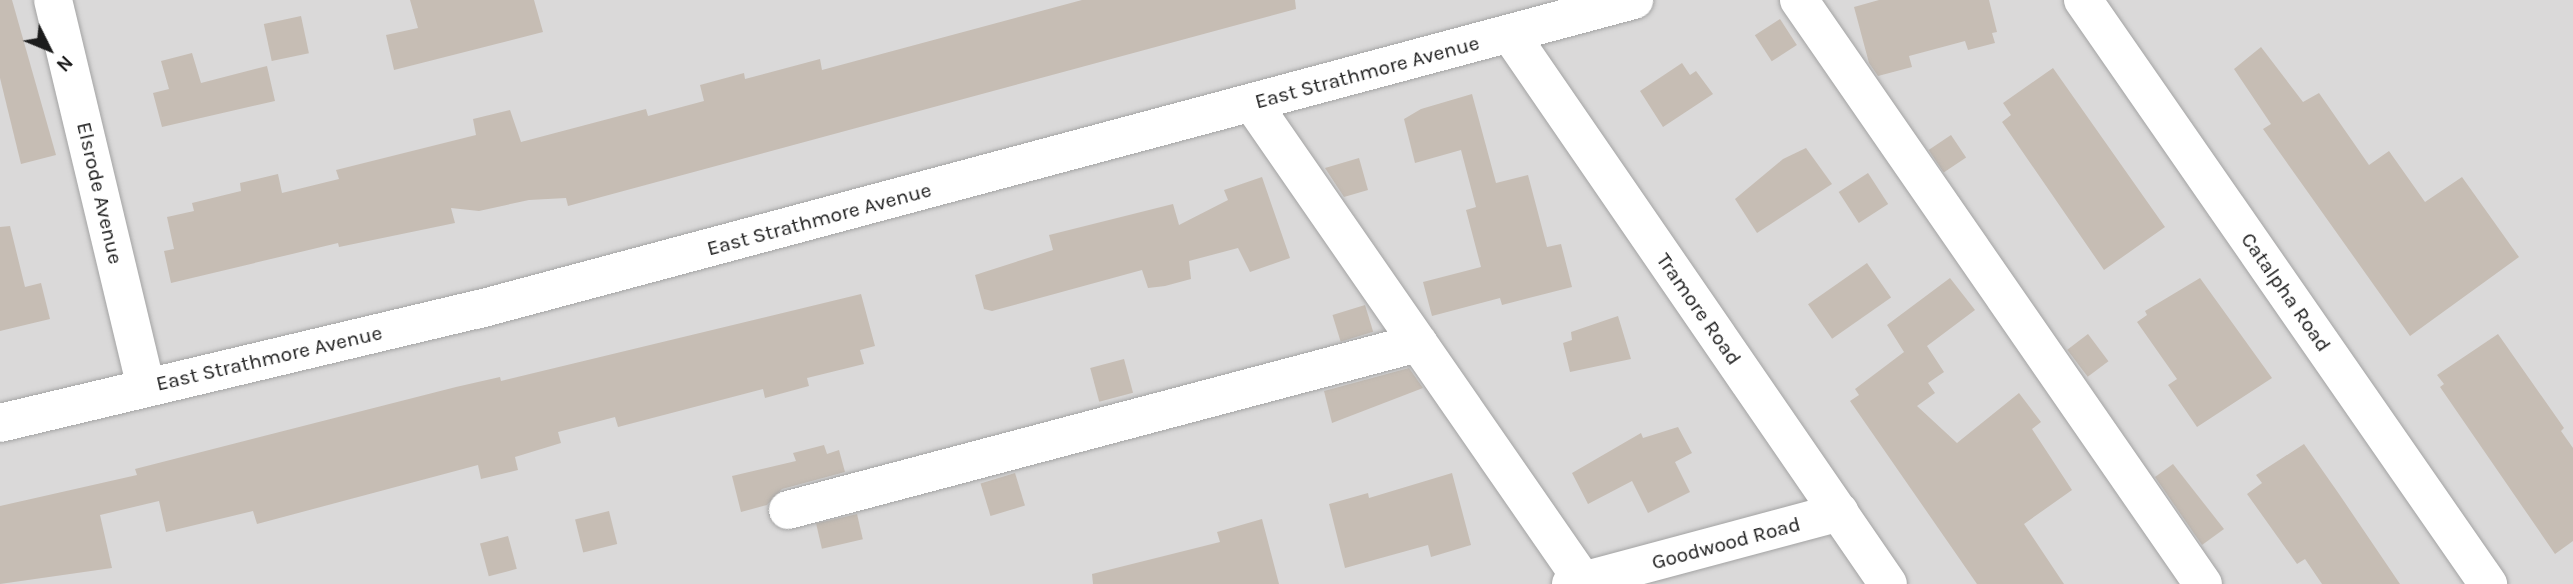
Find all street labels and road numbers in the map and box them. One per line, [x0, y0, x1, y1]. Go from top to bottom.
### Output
street label: East Strathmore Avenue [1252, 30, 1482, 114]
street label: Elsrode Avenue [71, 119, 129, 267]
street label: East Strathmore Avenue [704, 177, 934, 261]
street label: Catalpha Road [2236, 228, 2336, 356]
street label: Tramore Road [1651, 248, 1747, 370]
street label: East Strathmore Avenue [154, 320, 384, 396]
street label: Goodwood Road [1649, 511, 1803, 575]

